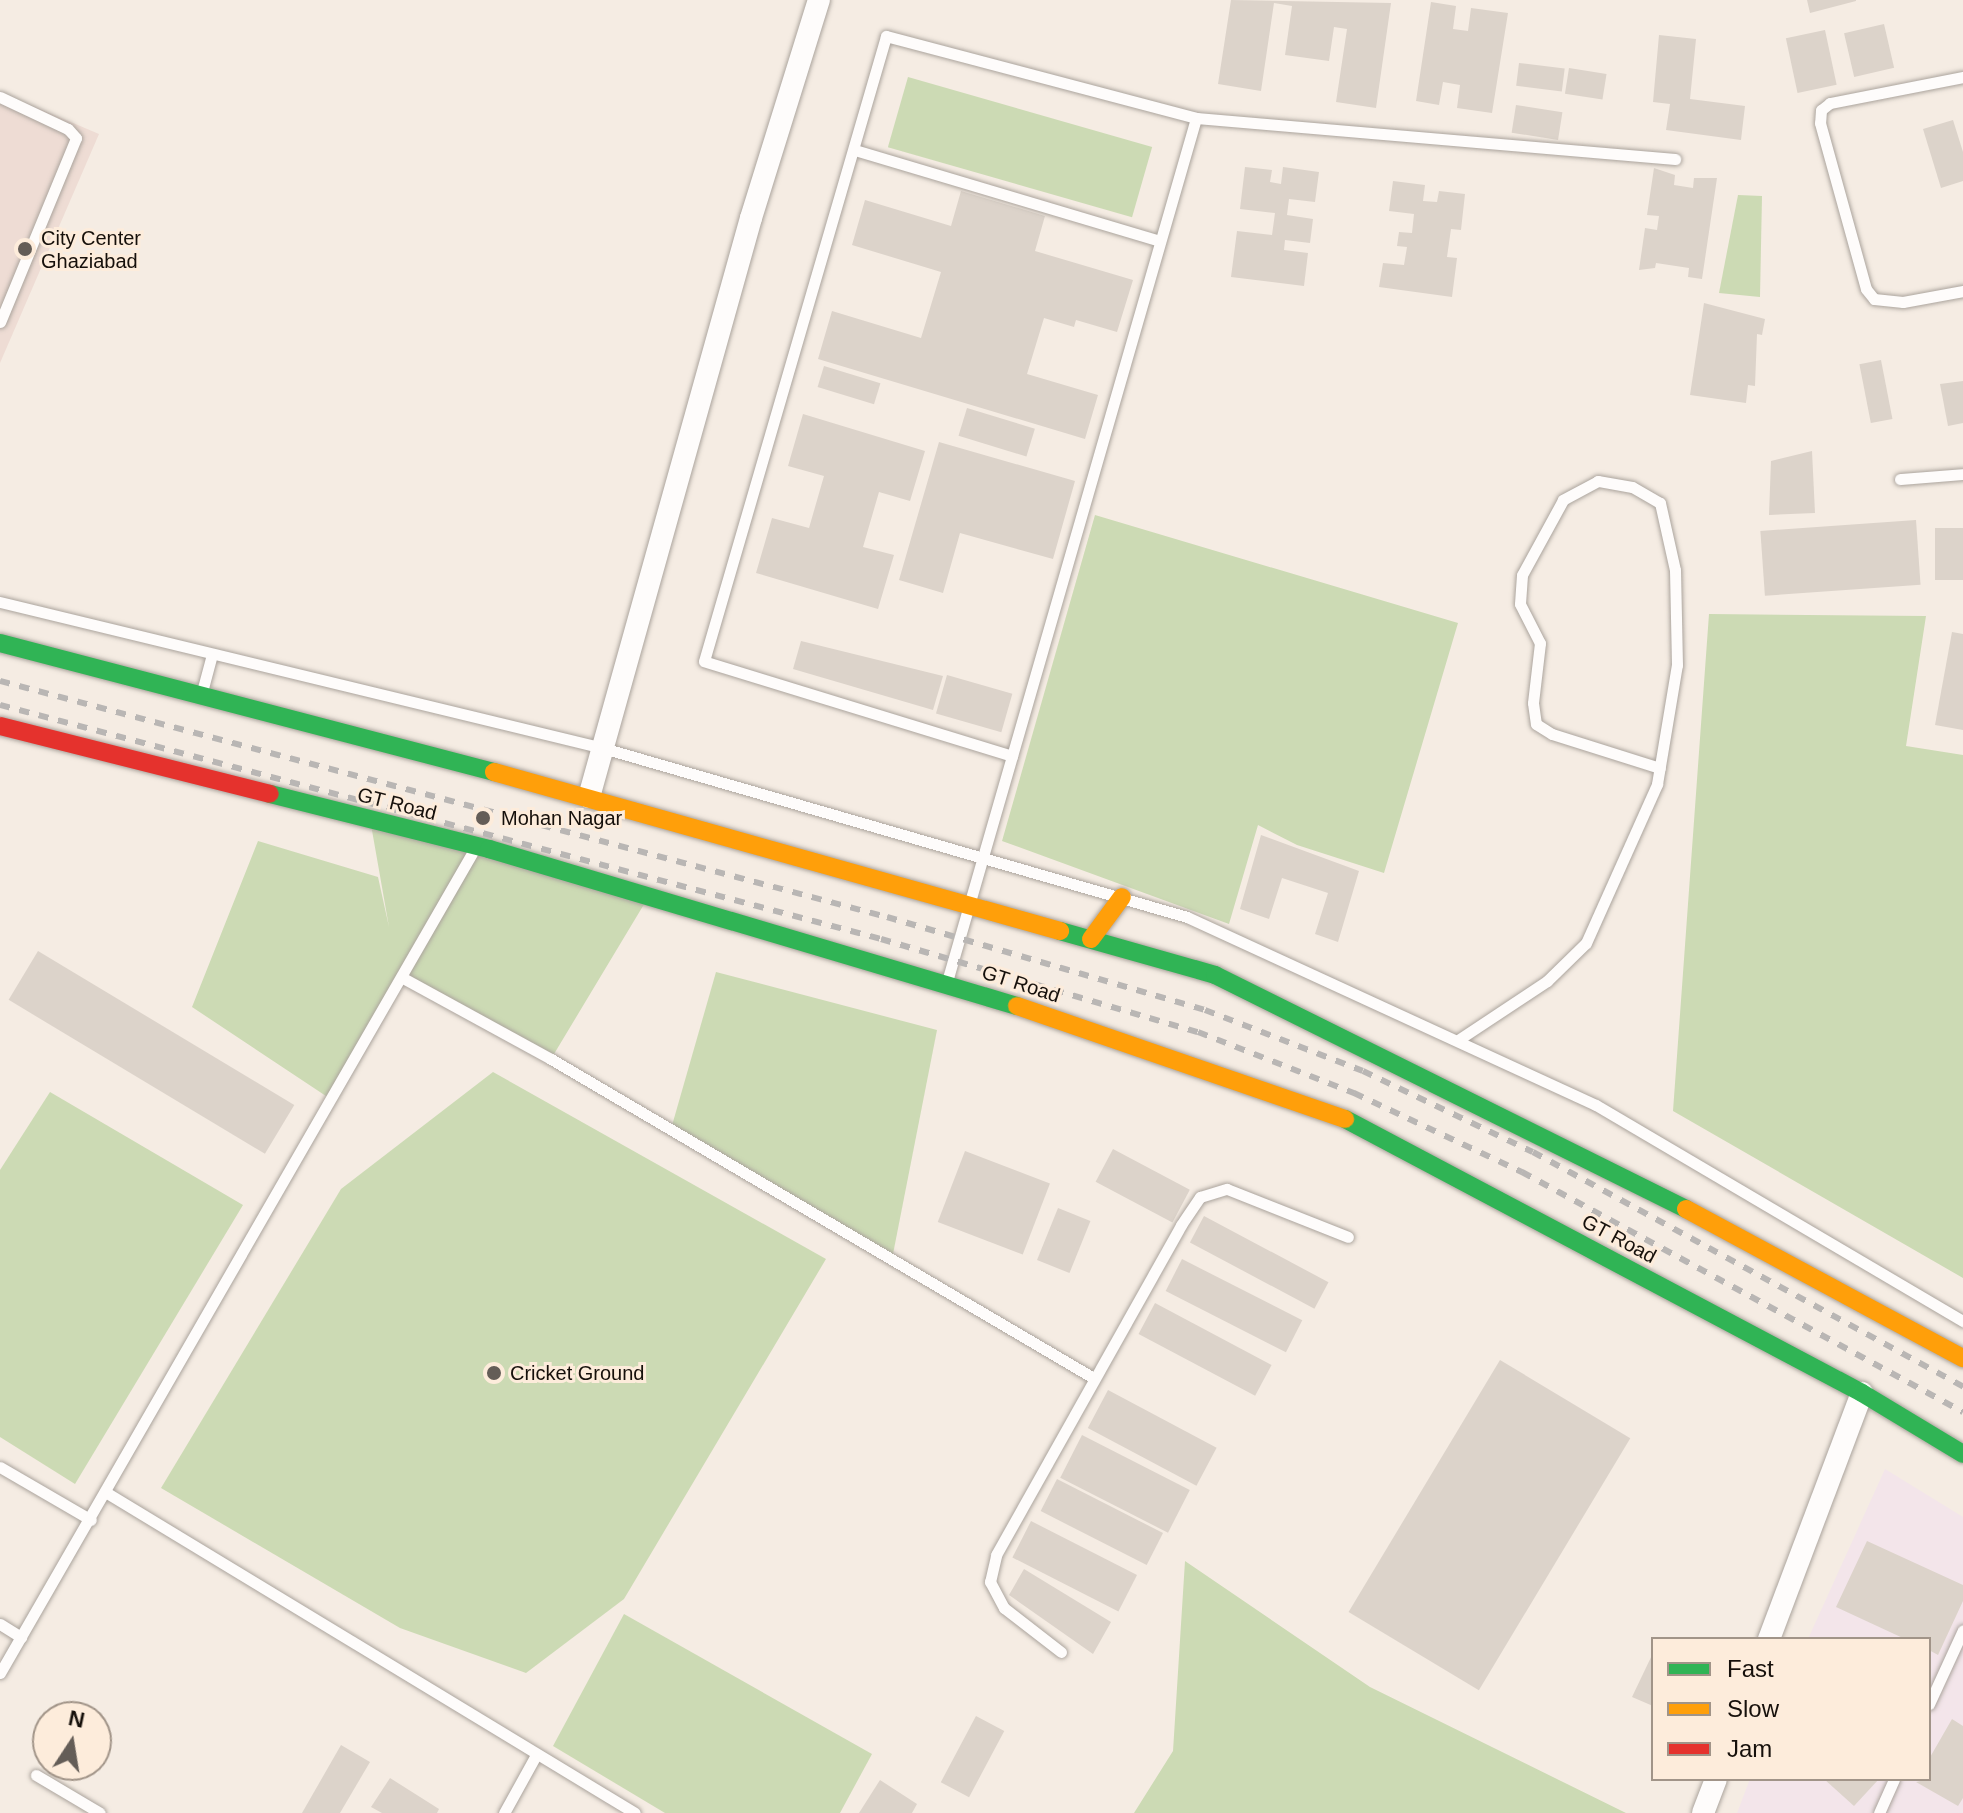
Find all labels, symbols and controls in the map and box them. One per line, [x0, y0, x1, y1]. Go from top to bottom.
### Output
place label: City Center Ghaziabad [41, 226, 141, 273]
marker: City Center Ghaziabad [16, 240, 34, 258]
street label: GT Road [355, 783, 439, 825]
place label: Mohan Nagar [501, 806, 622, 830]
marker: Mohan Nagar [472, 807, 494, 829]
street label: GT Road [979, 960, 1063, 1008]
street label: GT Road [1578, 1209, 1660, 1269]
place label: Cricket Ground [510, 1361, 644, 1385]
marker: Cricket Ground [485, 1364, 503, 1382]
legend [1651, 1637, 1931, 1781]
text: Fast [1727, 1655, 1774, 1682]
text: Slow [1727, 1695, 1779, 1722]
north arrow [32, 1701, 112, 1781]
text: N [66, 1705, 87, 1733]
text: Jam [1727, 1735, 1772, 1762]

